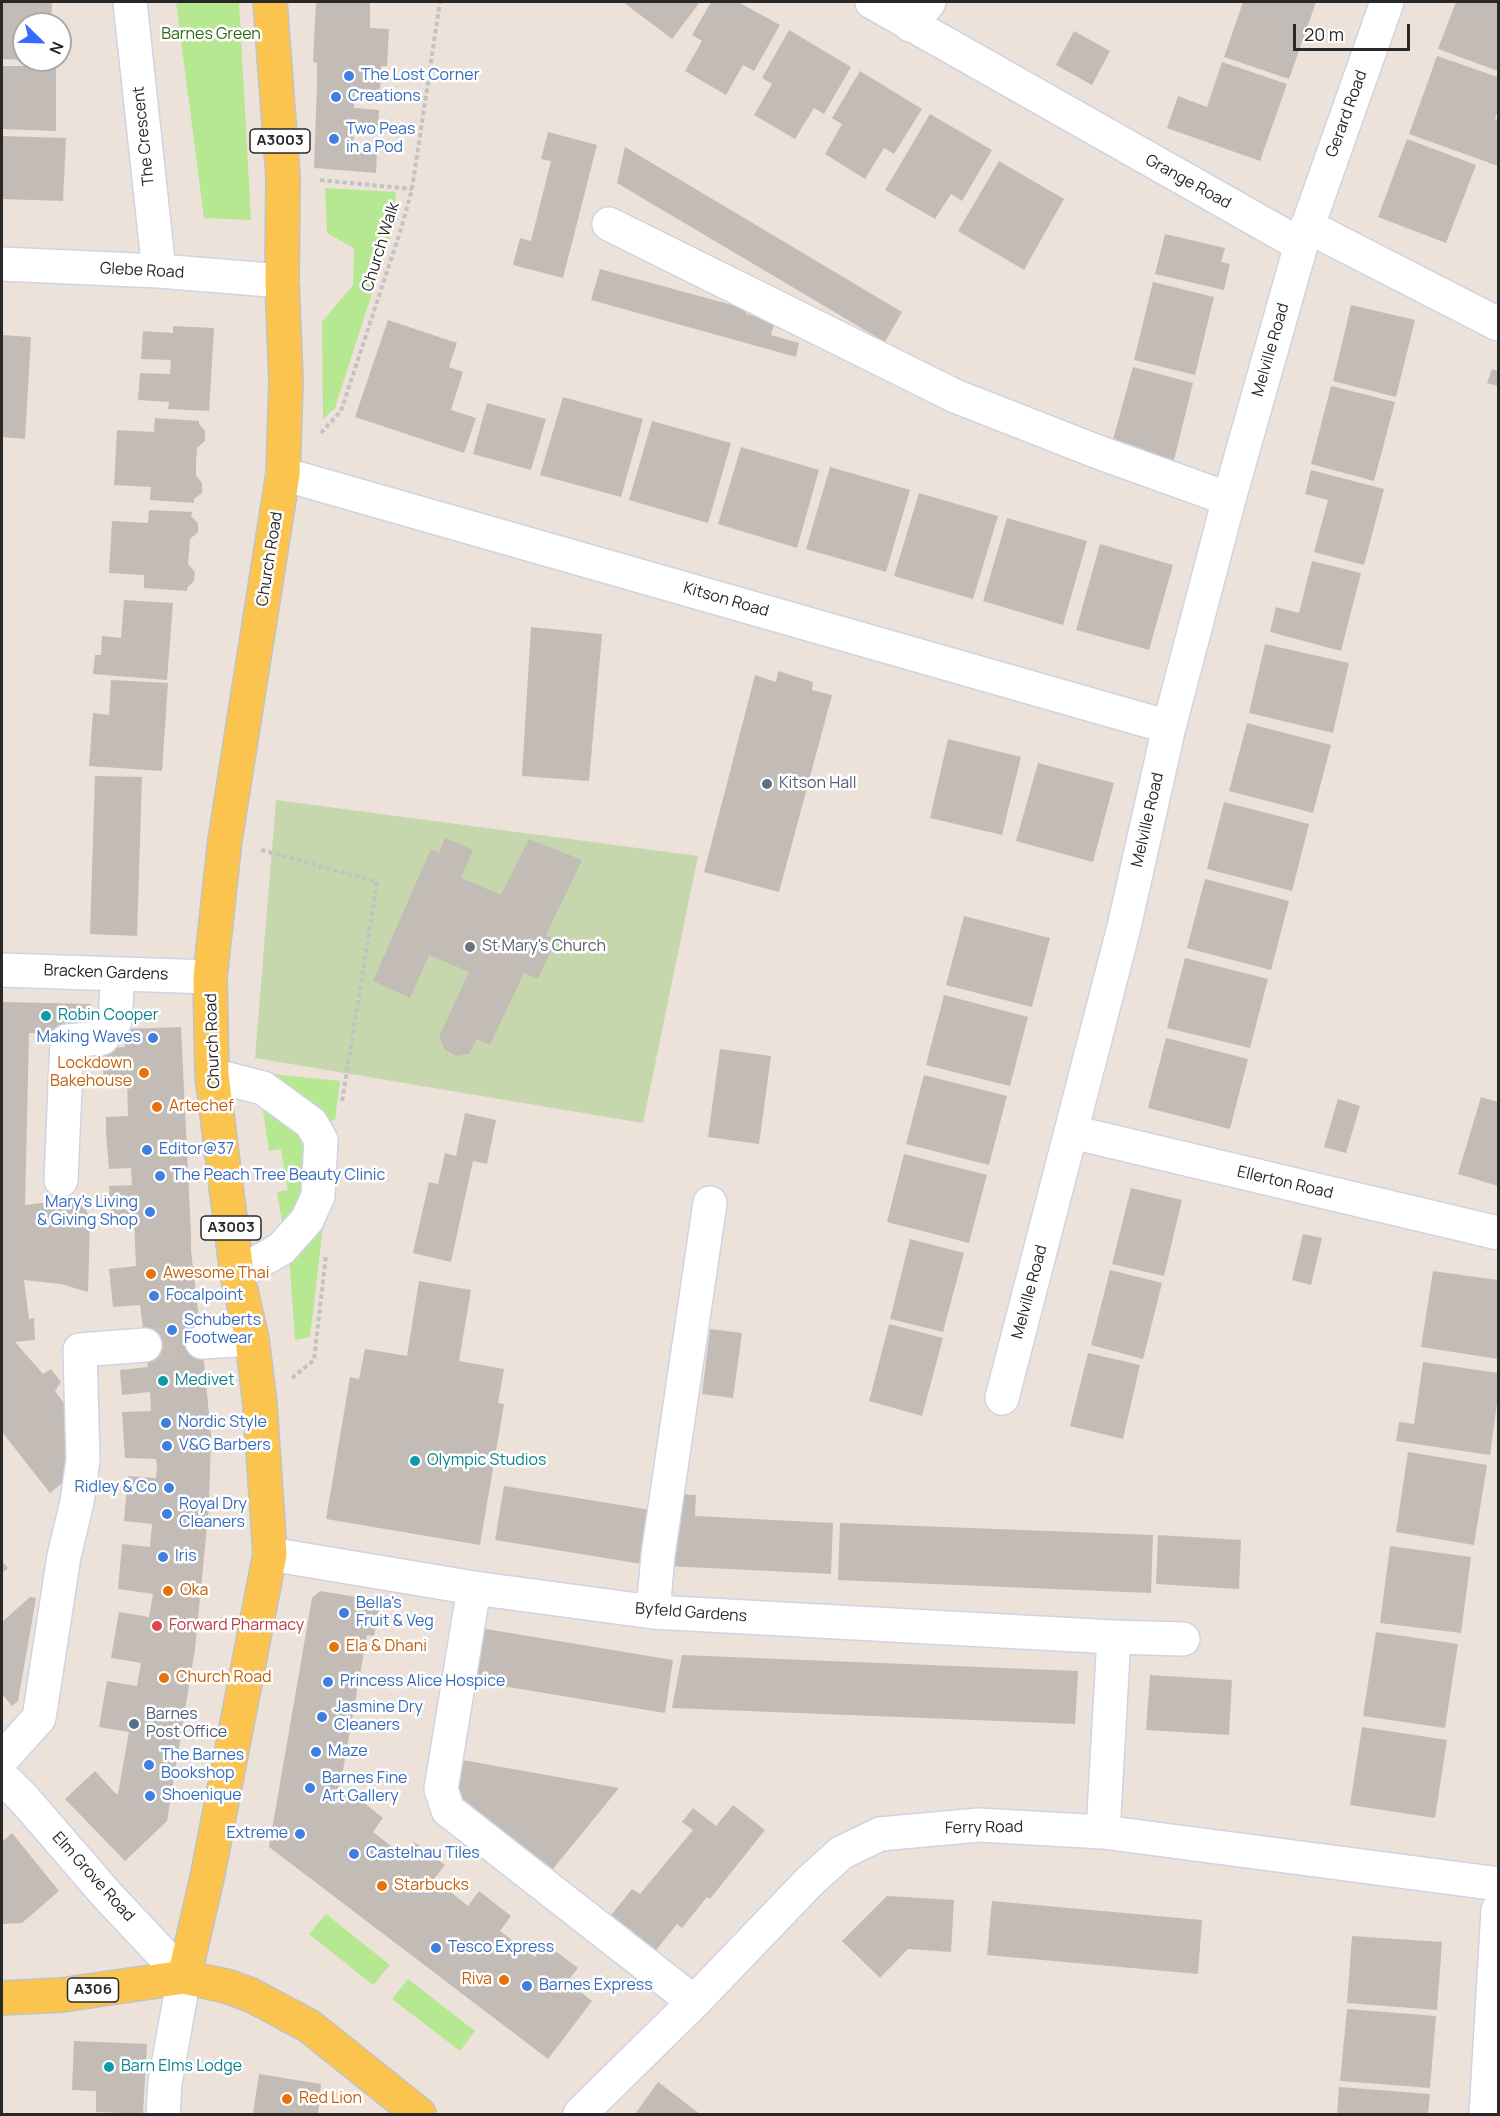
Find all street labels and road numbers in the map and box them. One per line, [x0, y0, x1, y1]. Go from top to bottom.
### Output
street label: Gerard Road [1322, 68, 1372, 160]
street label: The Crescent [129, 85, 159, 187]
road number: A3003 [250, 129, 310, 153]
street label: Grange Road [1142, 151, 1234, 213]
street label: Church Walk [358, 200, 404, 294]
street label: Glebe Road [99, 259, 185, 283]
street label: Melville Road [1248, 301, 1294, 399]
street label: Church Road [253, 510, 287, 608]
street label: Kitson Road [681, 579, 771, 621]
street label: Melville Road [1128, 771, 1168, 869]
street label: Bracken Gardens [43, 961, 169, 985]
street label: Church Road [202, 993, 224, 1089]
street label: Ellerton Road [1235, 1163, 1335, 1203]
road number: A3003 [201, 1216, 261, 1240]
street label: Melville Road [1008, 1243, 1052, 1341]
street label: Byfeld Gardens [634, 1600, 748, 1626]
street label: Ferry Road [945, 1818, 1023, 1838]
street label: Elm Grove Road [48, 1828, 138, 1926]
road number: A306 [68, 1978, 118, 2002]

